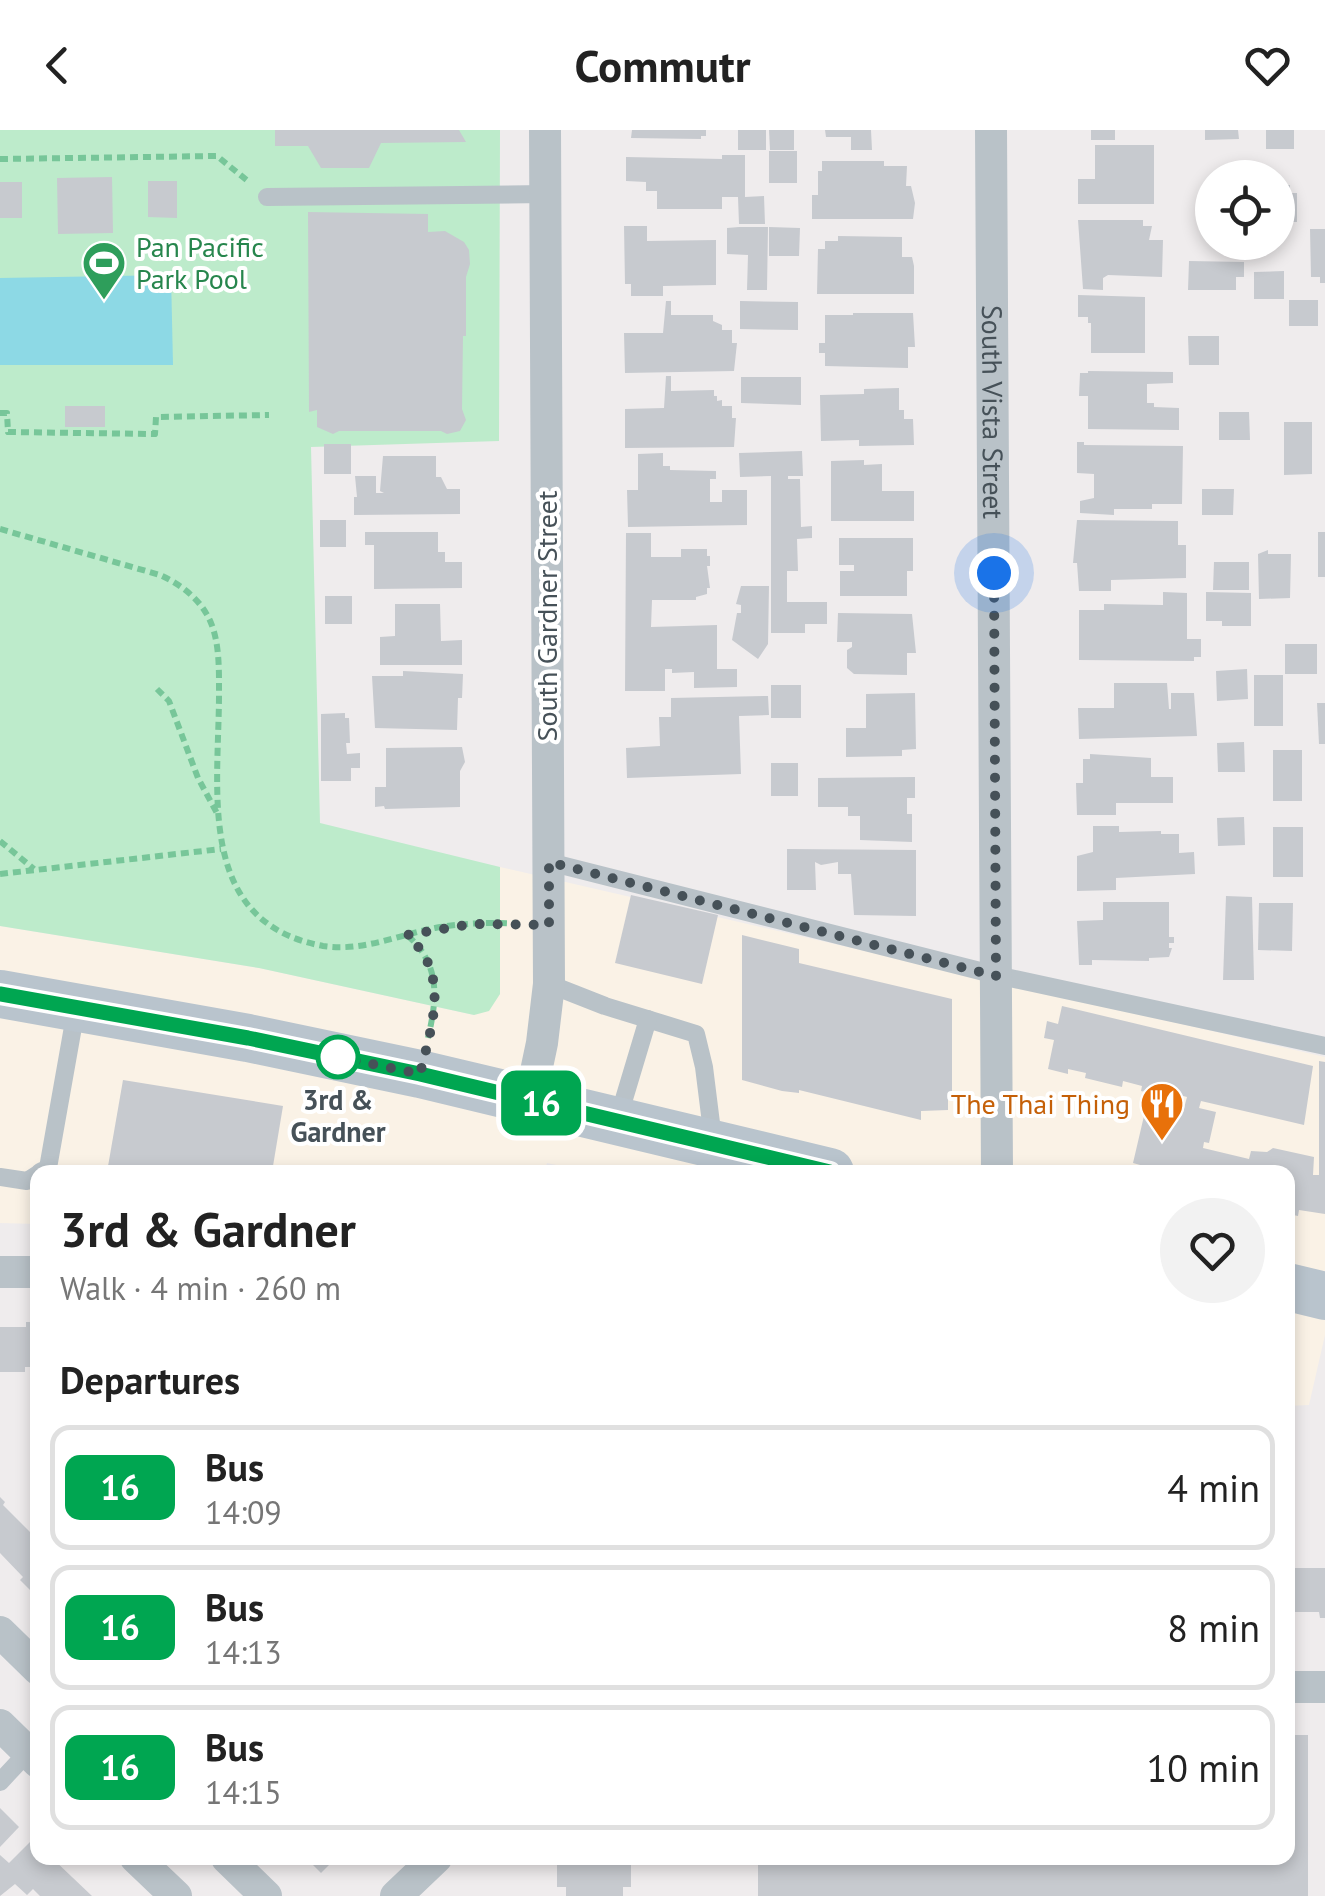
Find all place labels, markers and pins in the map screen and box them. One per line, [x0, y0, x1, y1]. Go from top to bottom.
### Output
place label: Pan Pacific Park Pool [136, 228, 264, 297]
sports icon: Pan Pacific Park Pool [81, 240, 127, 301]
marker: 3rd & Gardner [317, 1036, 359, 1078]
place label: 3rd & Gardner [290, 1081, 386, 1150]
restaurant icon: The Thai Thing [1139, 1081, 1185, 1142]
place label: The Thai Thing [951, 1085, 1130, 1122]

